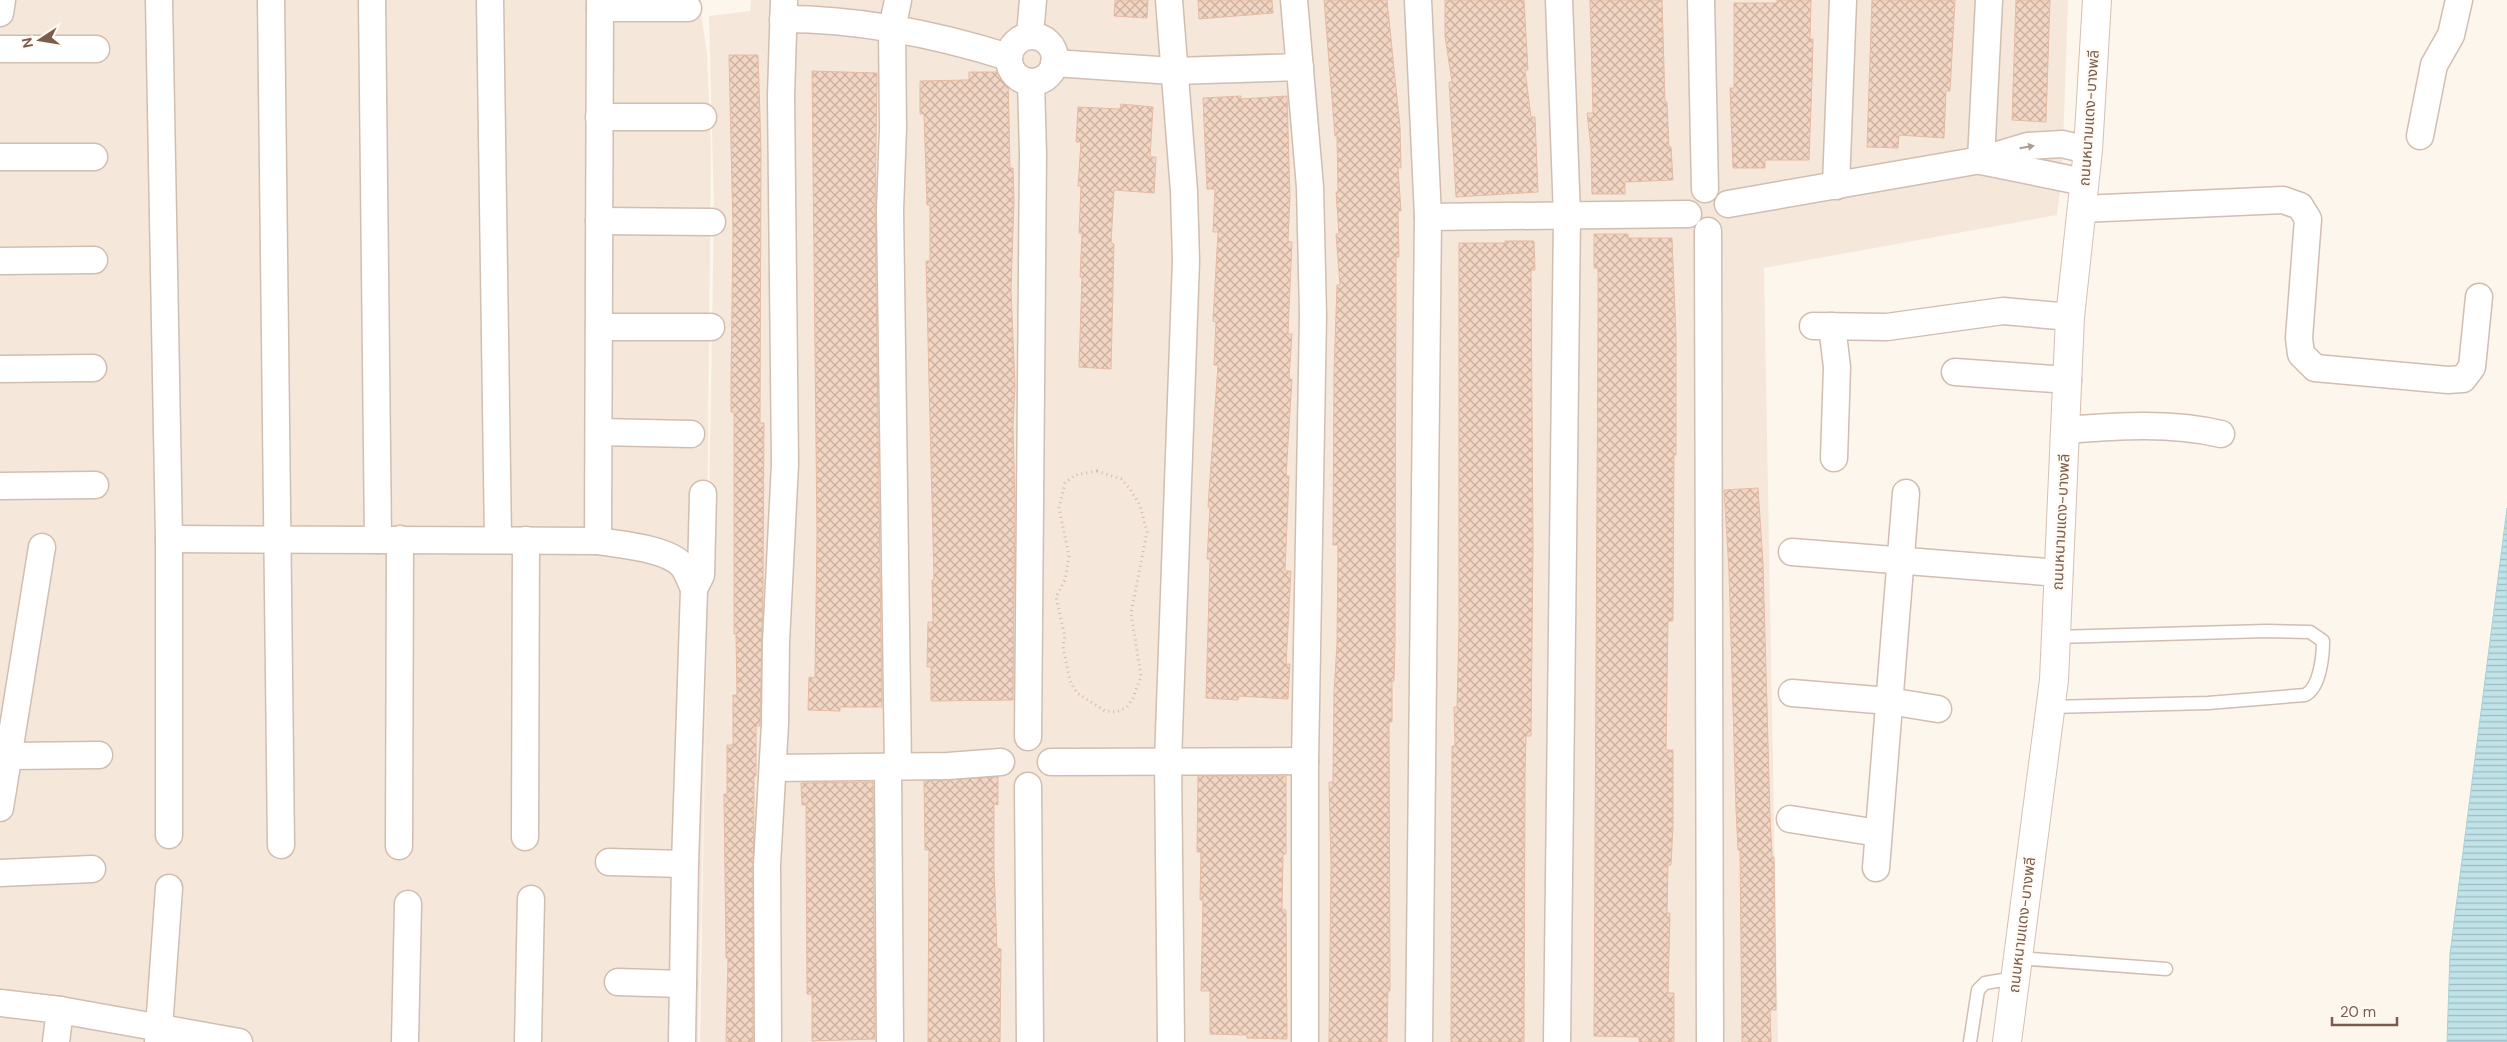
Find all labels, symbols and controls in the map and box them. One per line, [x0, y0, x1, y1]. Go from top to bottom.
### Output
north arrow [15, 15, 65, 65]
text: N [17, 36, 37, 50]
street label: ถนนหนามแดง-บางพลี [2074, 49, 2104, 187]
one-way arrow [2020, 142, 2036, 150]
street label: ถนนหนามแดง-บางพลี [2047, 453, 2075, 591]
street label: ถนนหนามแดง-บางพลี [2004, 856, 2040, 994]
scale bar [2332, 994, 2397, 1026]
text: 20 m [2340, 1002, 2376, 1022]

